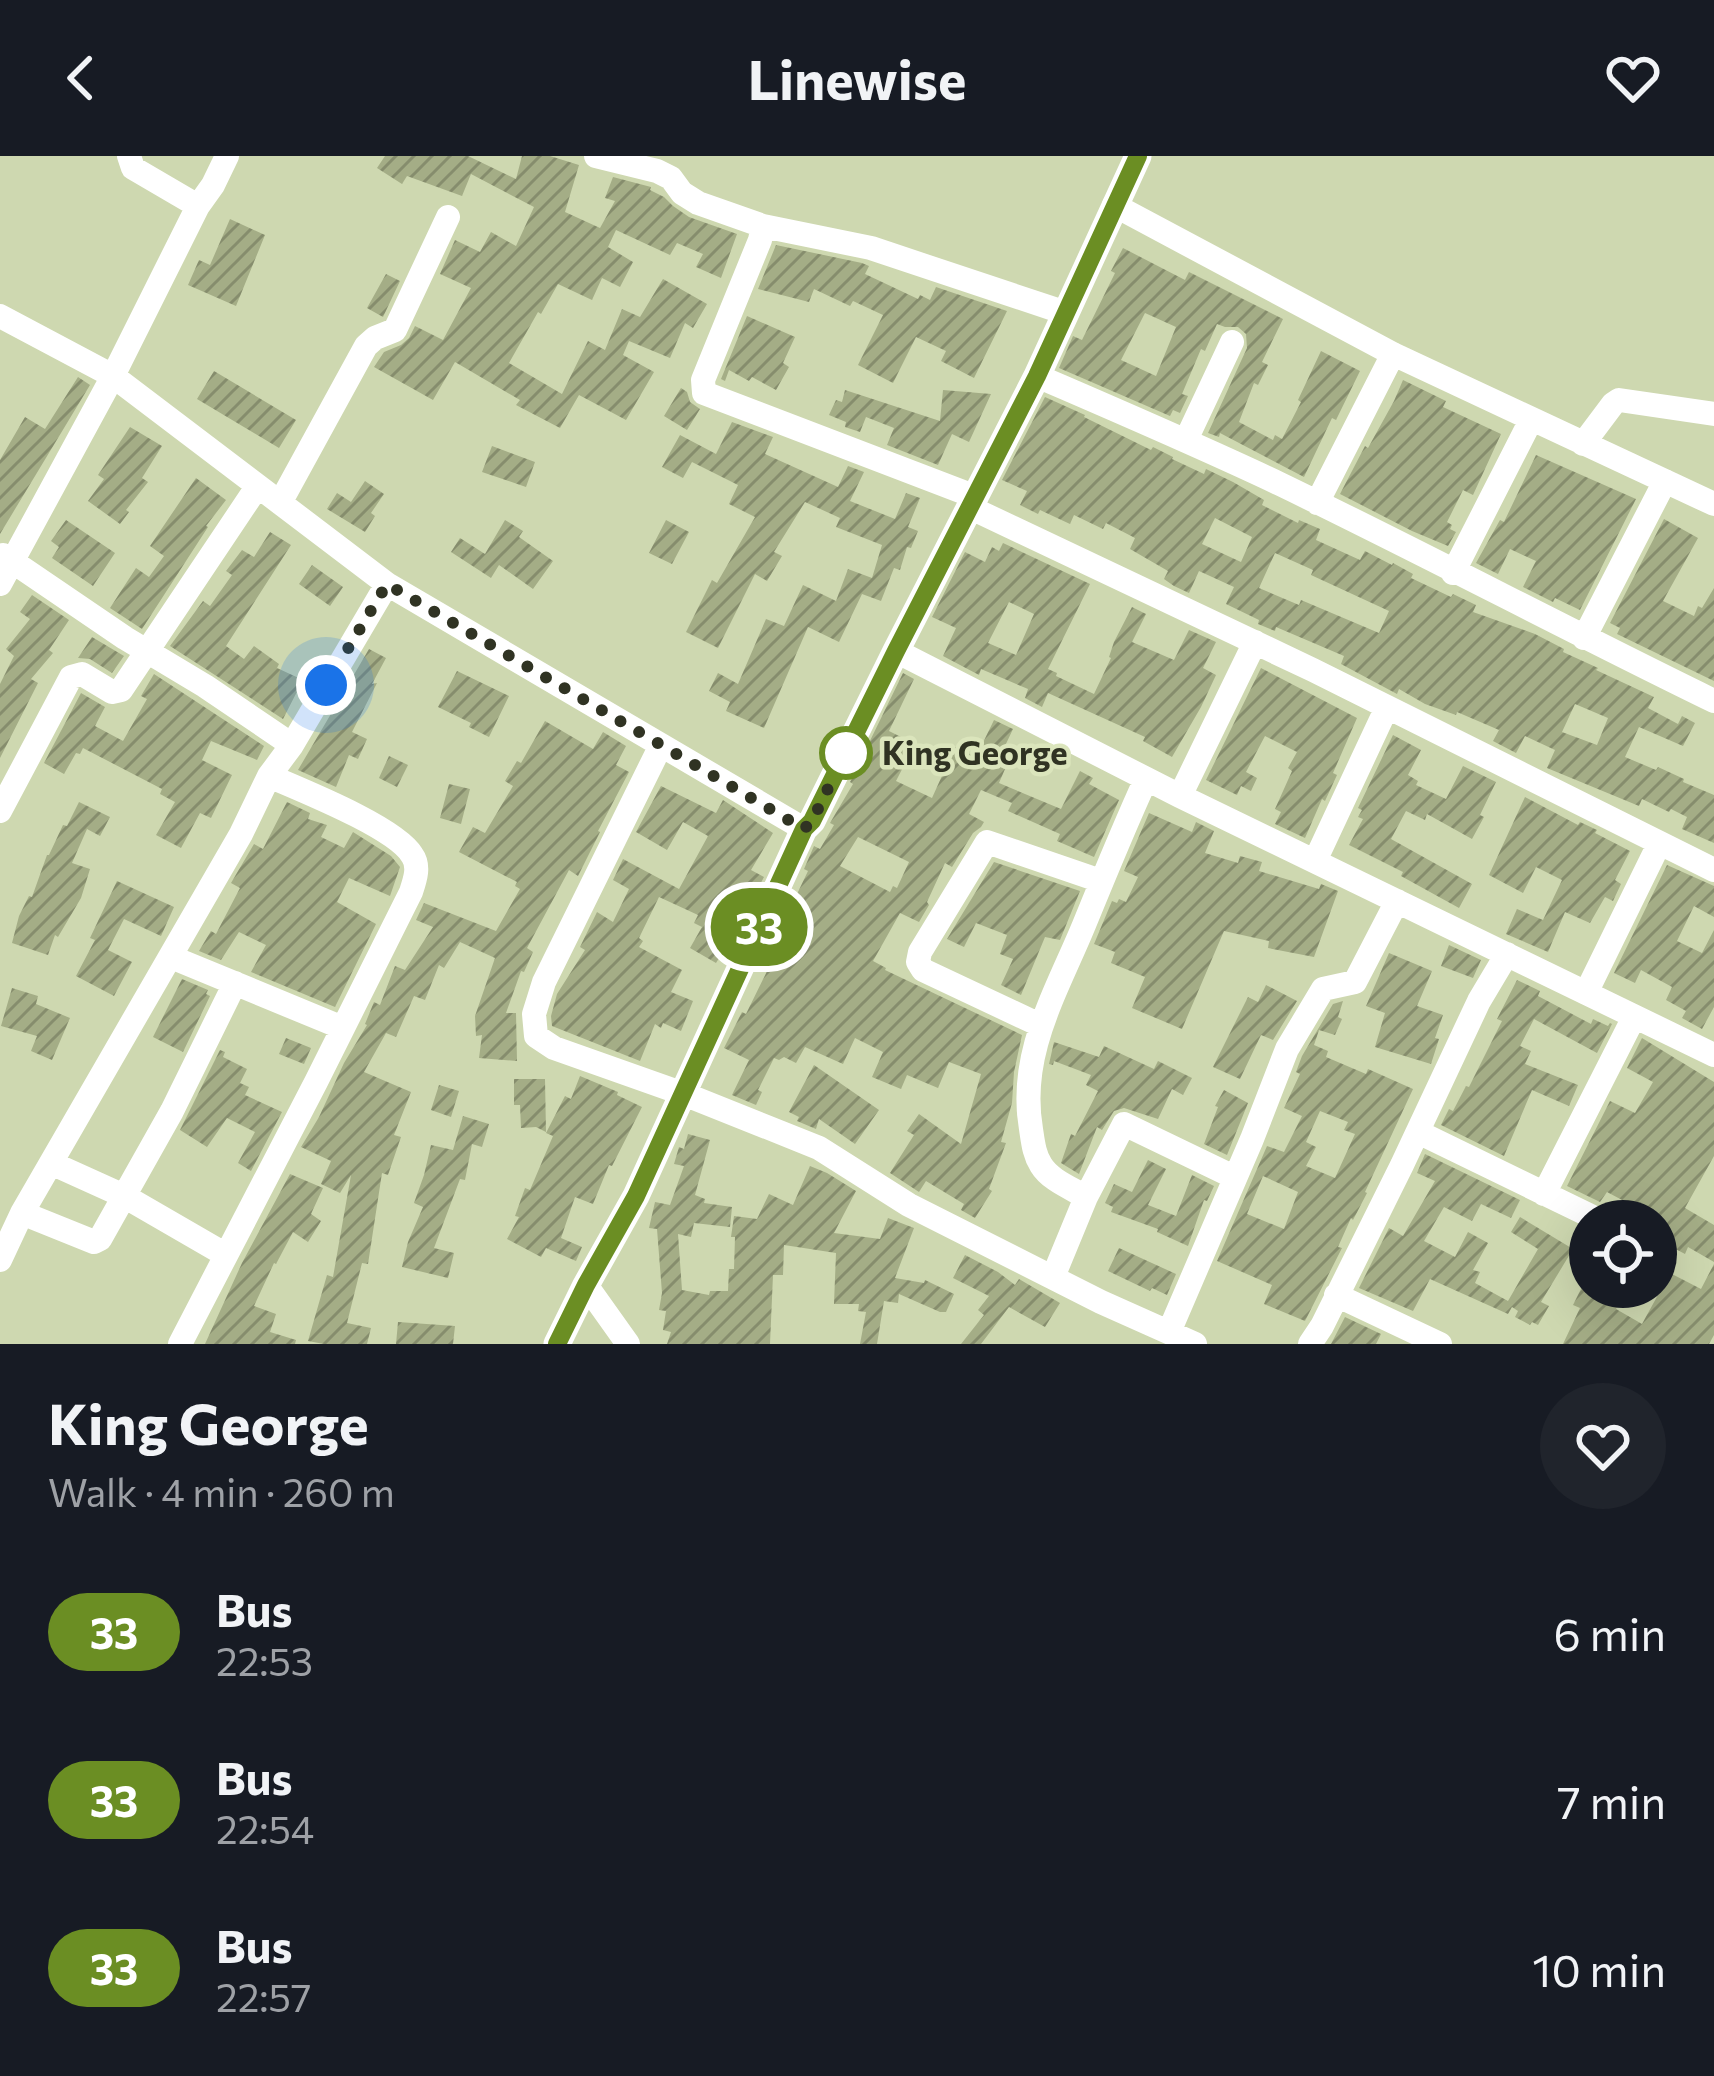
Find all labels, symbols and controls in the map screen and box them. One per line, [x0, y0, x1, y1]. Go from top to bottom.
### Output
icon: back [48, 45, 114, 111]
text: Linewise [748, 45, 966, 111]
icon: heart [1600, 45, 1666, 111]
your location [296, 655, 356, 715]
marker: King George [821, 728, 871, 778]
place label: King George [882, 731, 1068, 772]
line badge: 33 [705, 888, 813, 966]
text: 33 [735, 901, 783, 953]
map controls [1569, 1200, 1677, 1308]
button: locate [1569, 1200, 1677, 1308]
button: heart [1540, 1383, 1666, 1509]
text: King George [48, 1387, 369, 1457]
text: Walk · 4 min · 260 m [48, 1467, 395, 1515]
text: Bus [216, 1581, 292, 1636]
text: 6 min [1553, 1605, 1666, 1660]
text: 33 [90, 1606, 138, 1658]
text: 22:53 [216, 1636, 313, 1684]
text: Bus [216, 1749, 292, 1804]
text: 7 min [1557, 1773, 1666, 1828]
text: 33 [90, 1774, 138, 1826]
text: 22:54 [216, 1804, 314, 1852]
text: Bus [216, 1917, 292, 1972]
text: 10 min [1532, 1941, 1666, 1996]
text: 33 [90, 1942, 138, 1994]
text: 22:57 [216, 1972, 311, 2020]

